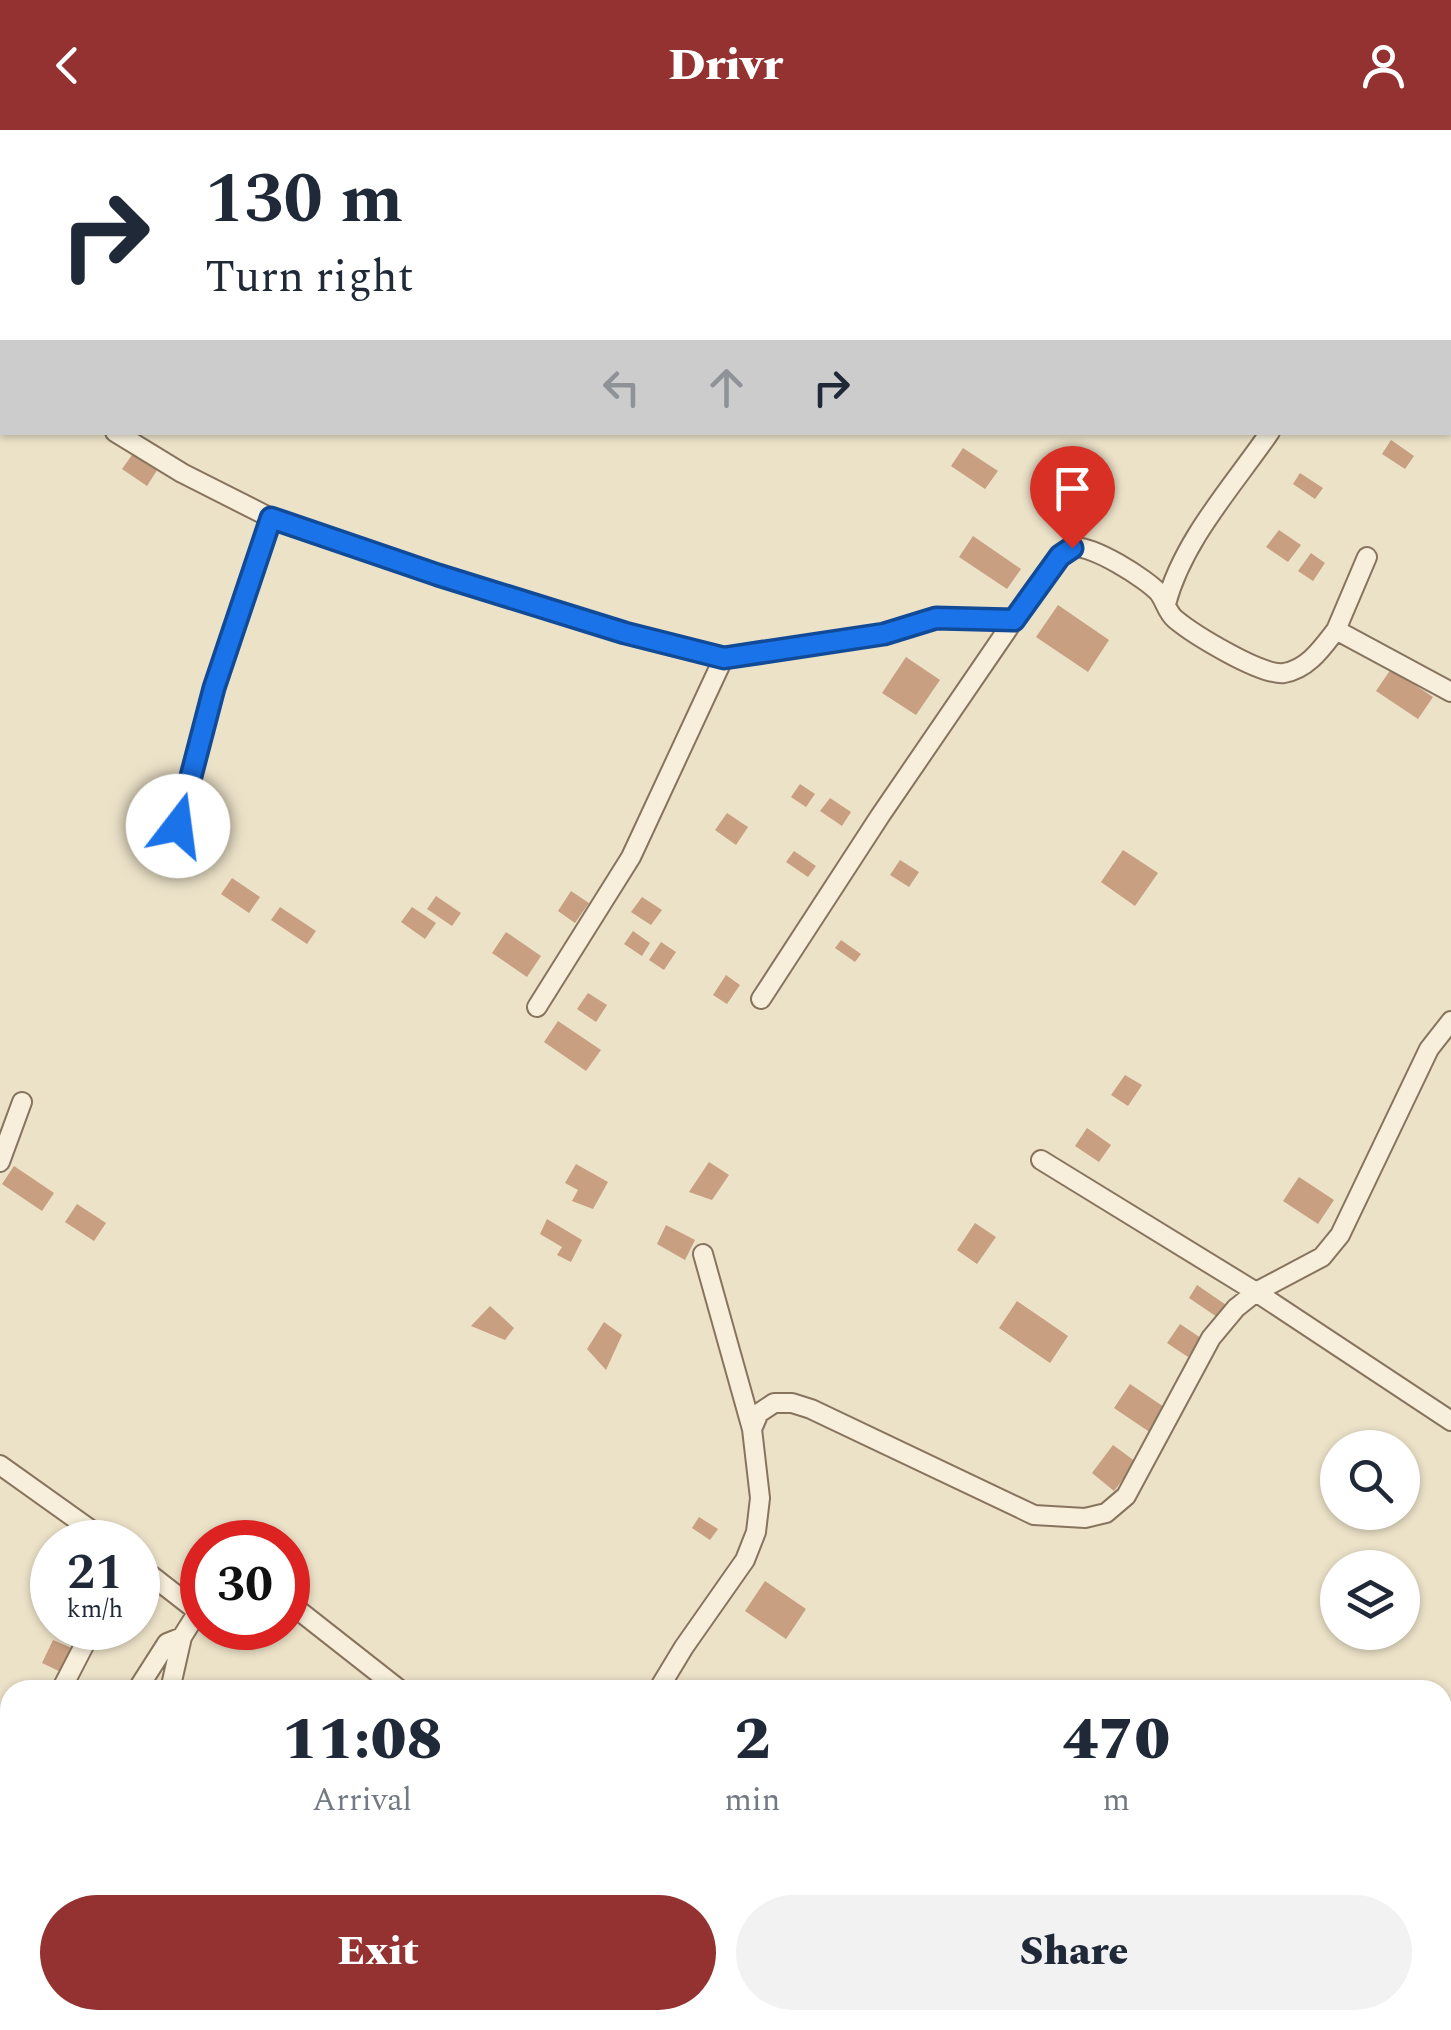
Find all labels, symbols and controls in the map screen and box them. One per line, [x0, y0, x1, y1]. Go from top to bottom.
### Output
text: Drivr [668, 31, 783, 100]
icon: back [40, 38, 95, 93]
icon: person [1356, 38, 1411, 93]
text: 130 m [205, 147, 403, 253]
icon: right [40, 170, 170, 300]
text: Turn right [205, 243, 414, 312]
icon: left [594, 360, 649, 415]
icon: ahead [699, 360, 754, 415]
icon: right [804, 360, 859, 415]
pin [1030, 446, 1115, 549]
icon: arrive [1045, 461, 1100, 516]
position arrow [126, 774, 230, 878]
map controls [1320, 1430, 1420, 1650]
button: search [1320, 1430, 1420, 1530]
speed limit sign: 30 [180, 1520, 310, 1650]
text: 21 [67, 1535, 123, 1611]
button: layers [1320, 1550, 1420, 1650]
text: km/h [67, 1591, 123, 1629]
text: 11:08 [282, 1694, 443, 1786]
text: 2 [734, 1694, 770, 1786]
text: 470 [1062, 1694, 1170, 1786]
text: Arrival [312, 1776, 412, 1825]
text: min [724, 1776, 780, 1825]
text: m [1102, 1776, 1130, 1825]
button: Exit [40, 1895, 716, 2010]
button: Share [736, 1895, 1412, 2010]

